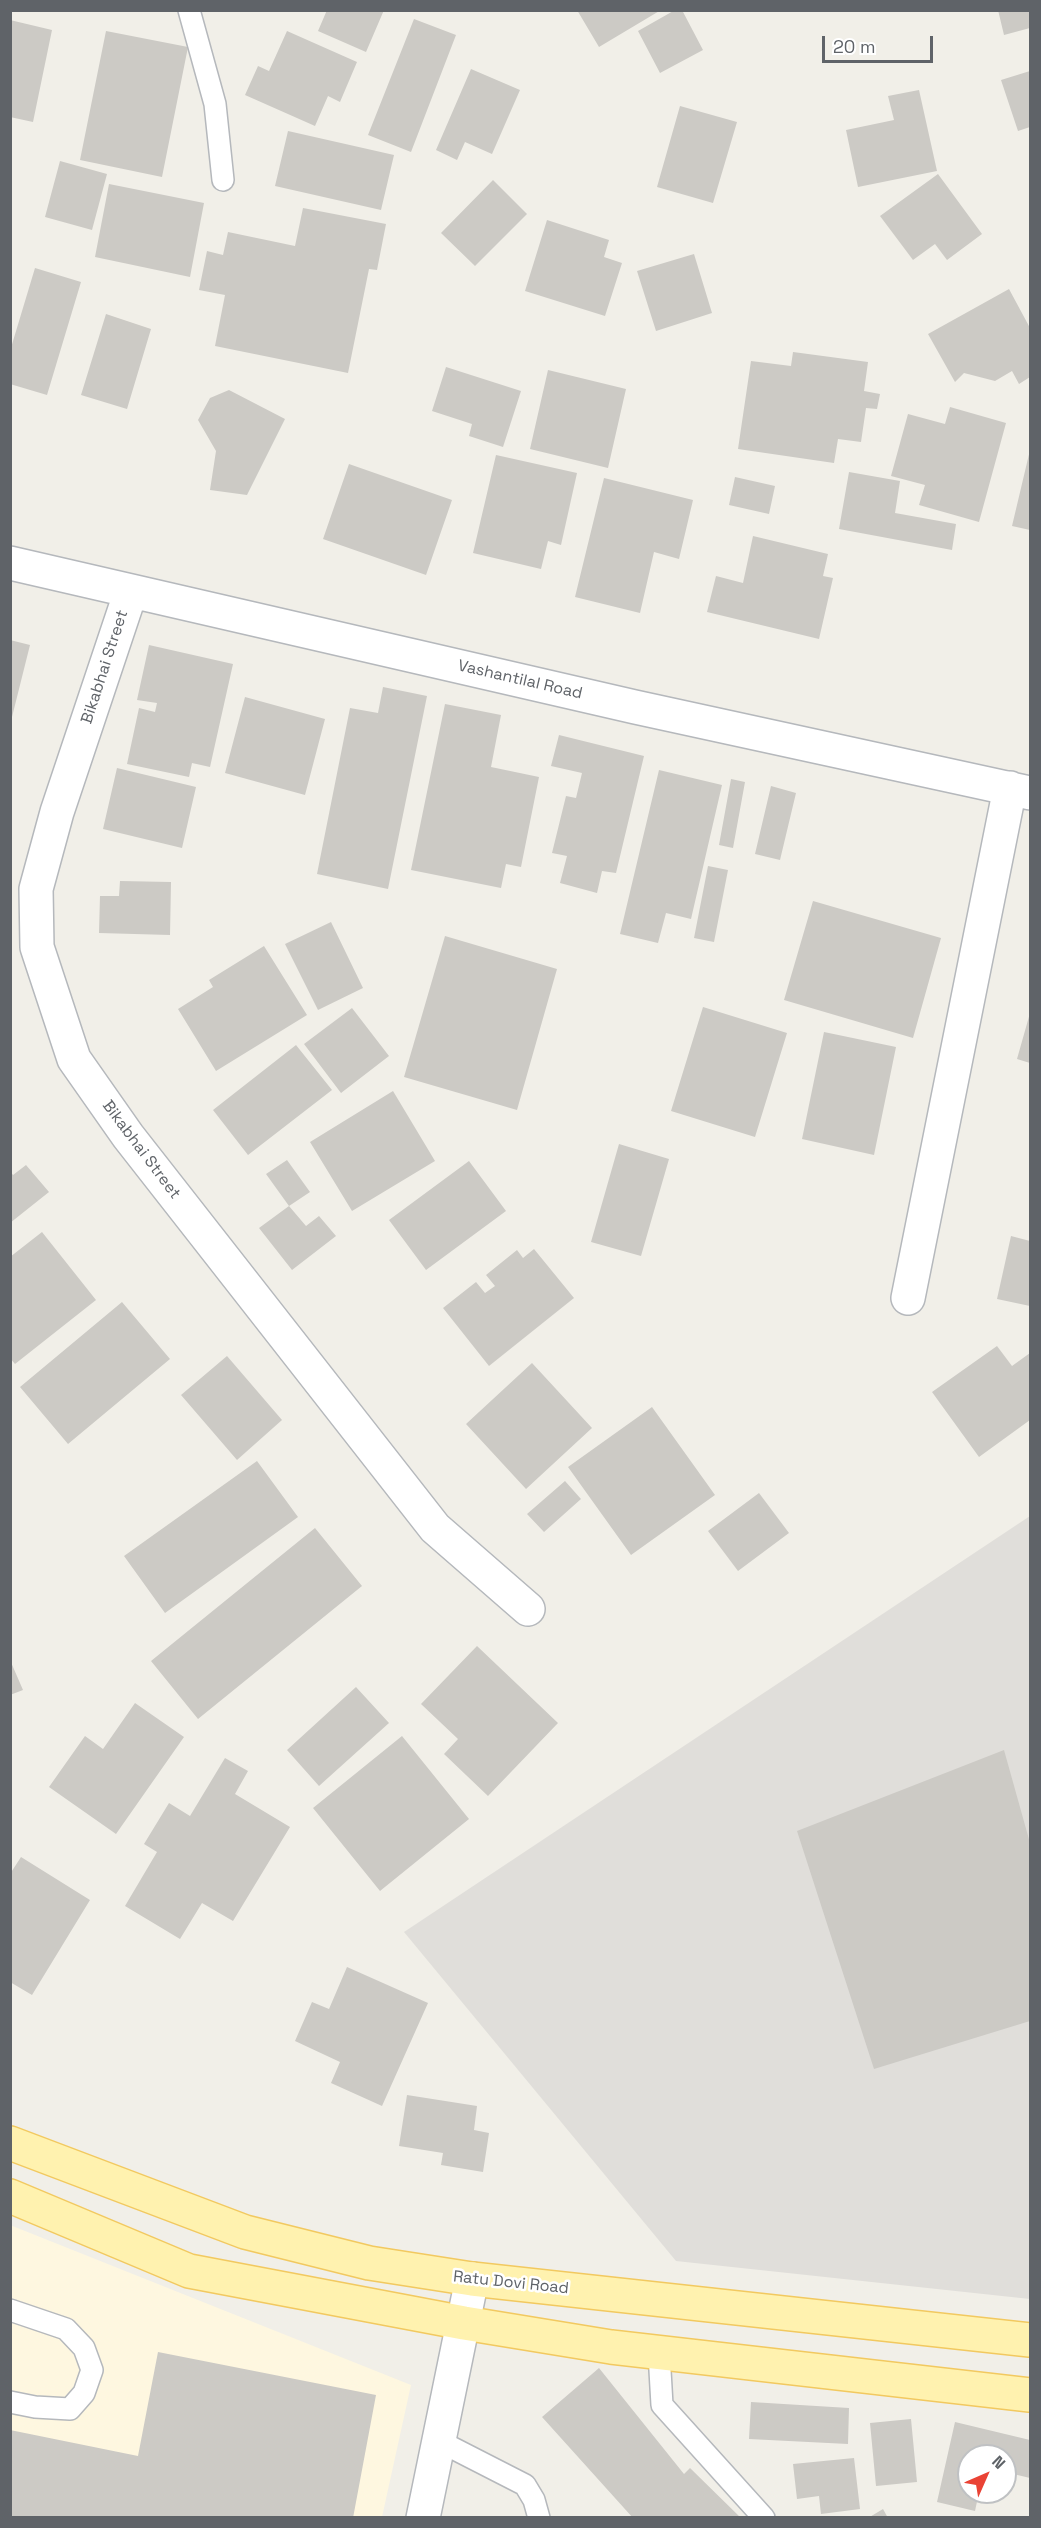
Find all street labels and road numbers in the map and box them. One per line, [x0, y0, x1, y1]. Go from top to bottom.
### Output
street label: Bikabhai Street [78, 608, 132, 726]
street label: Vashantilal Road [456, 656, 584, 704]
street label: Bikabhai Street [98, 1097, 184, 1203]
street label: Ratu Dovi Road [452, 2267, 570, 2299]

